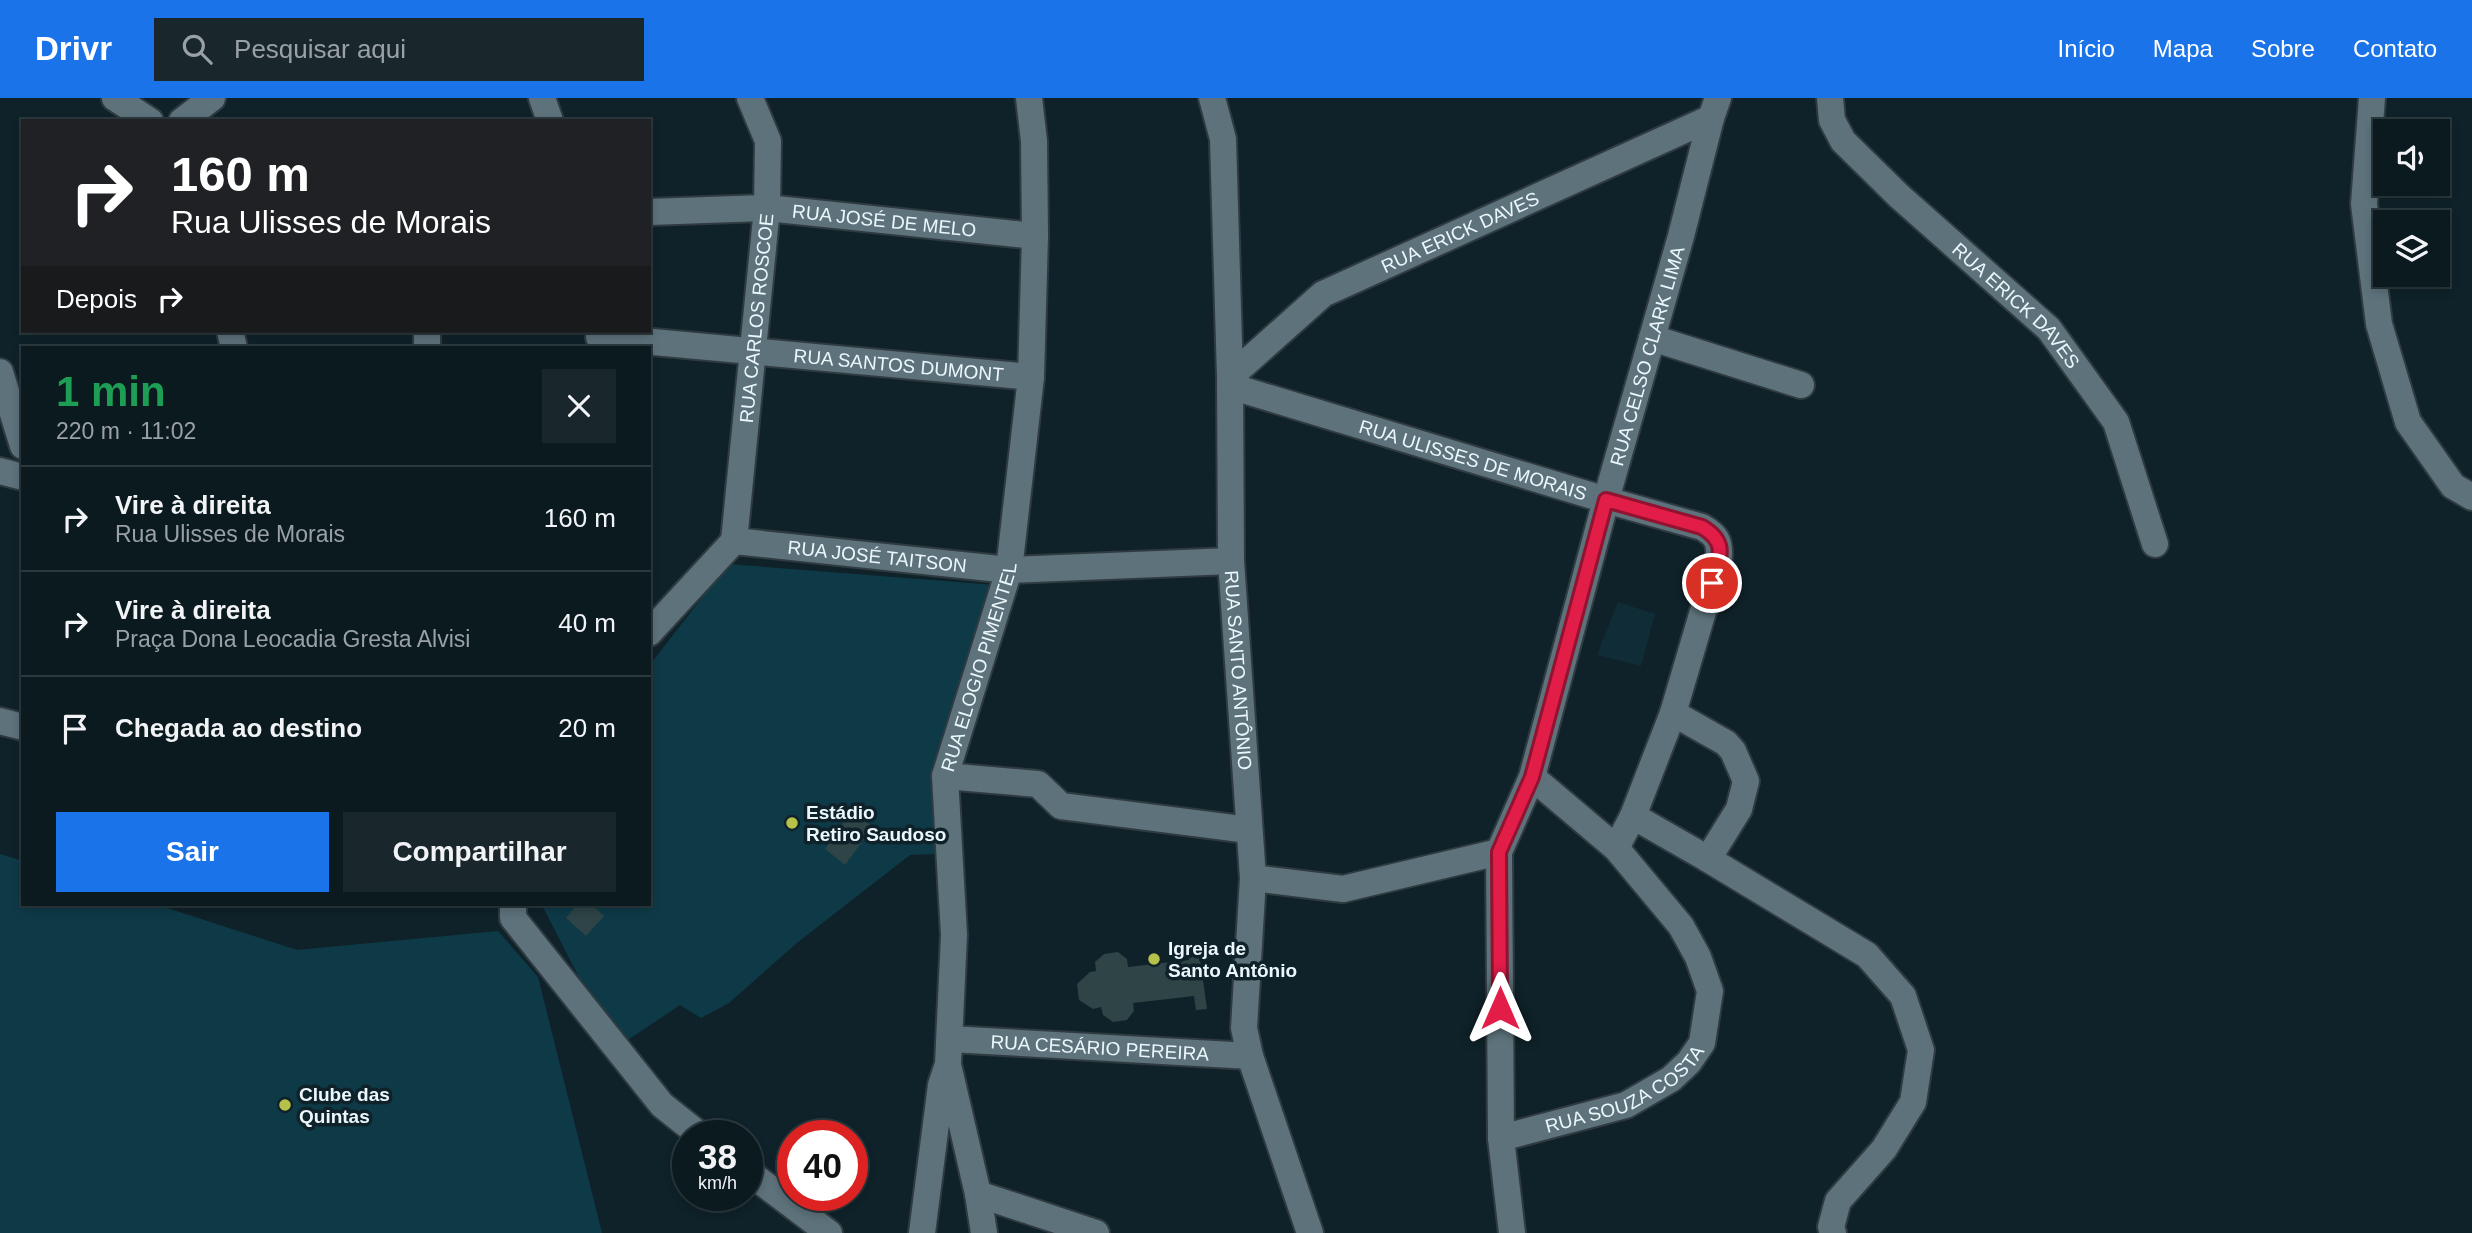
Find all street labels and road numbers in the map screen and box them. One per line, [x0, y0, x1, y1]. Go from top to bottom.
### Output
street label: RUA ERICK DAVES [1378, 187, 1542, 277]
street label: RUA JOSÉ DE MELO [791, 201, 977, 241]
street label: RUA CARLOS ROSCOE [736, 212, 777, 424]
street label: RUA ERICK DAVES [1948, 238, 2084, 372]
street label: RUA CELSO CLARK LIMA [1606, 244, 1689, 468]
street label: RUA SANTOS DUMONT [793, 345, 1005, 385]
street label: RUA ULISSES DE MORAIS [1357, 416, 1589, 505]
street label: RUA JOSÉ TAITSON [787, 537, 968, 576]
street label: RUA ELOGIO PIMENTEL [937, 562, 1021, 774]
street label: RUA SANTO ANTÔNIO [1221, 570, 1255, 771]
street label: RUA CESÁRIO PEREIRA [990, 1031, 1210, 1065]
street label: RUA SOUZA COSTA [1543, 1041, 1708, 1137]

